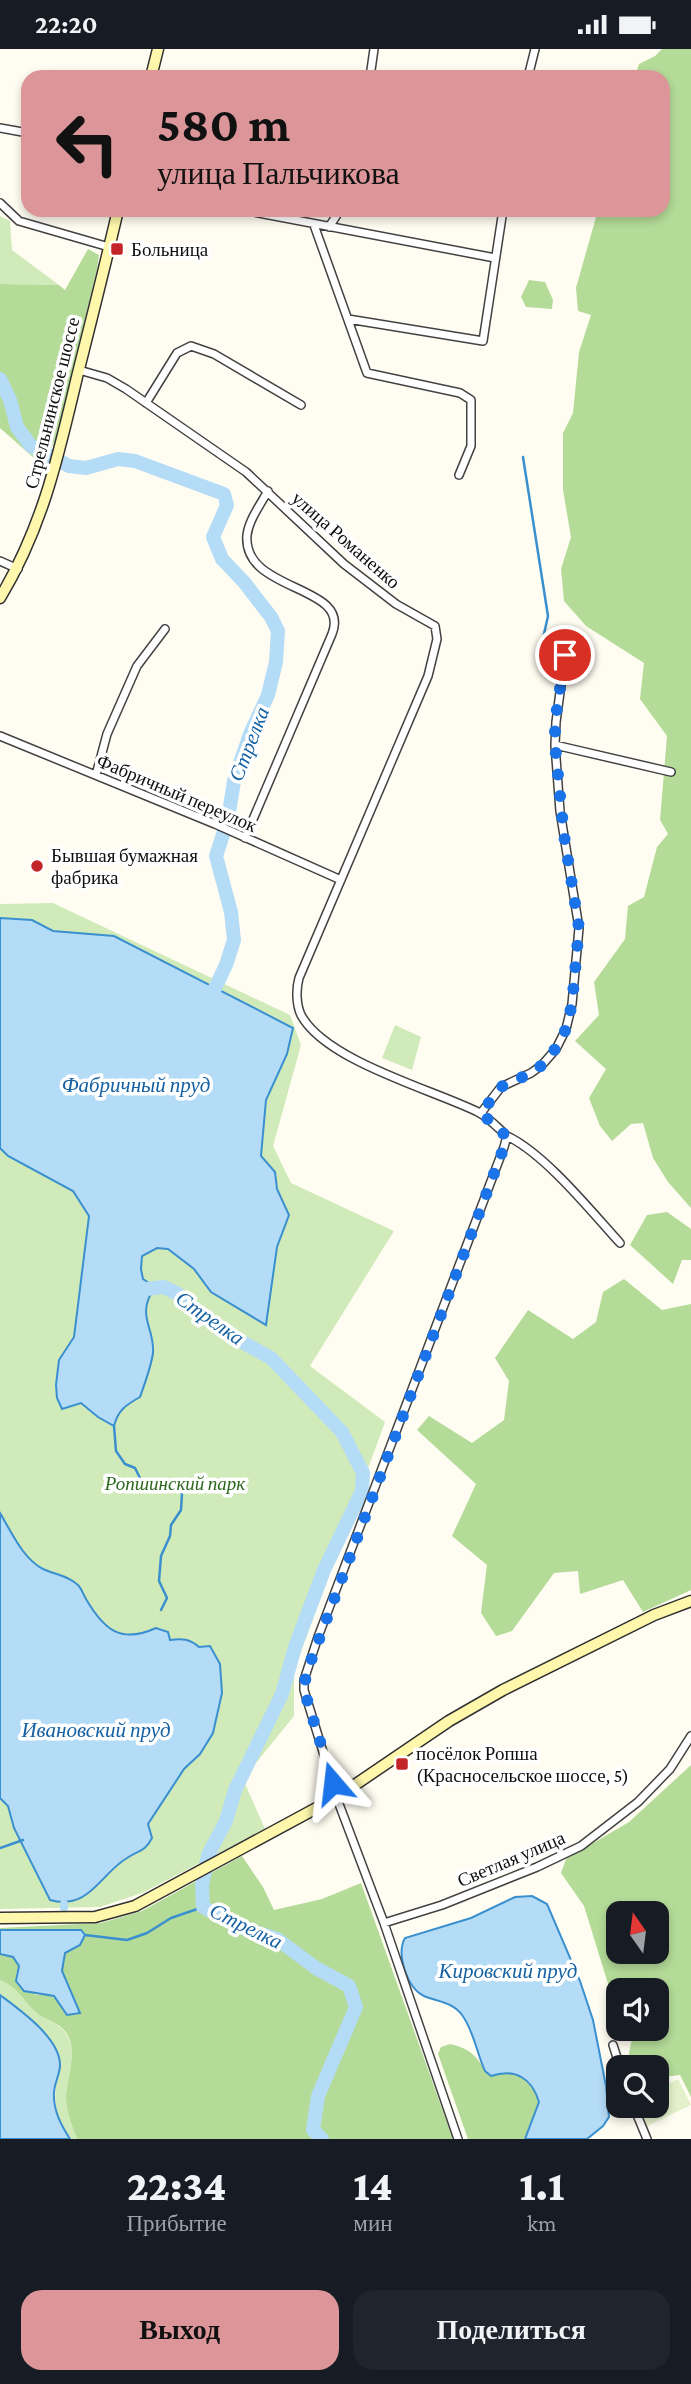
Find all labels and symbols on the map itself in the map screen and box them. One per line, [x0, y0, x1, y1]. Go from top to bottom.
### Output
place label: Больница [131, 239, 209, 260]
marker: Больница [109, 241, 125, 257]
street label: Стрельнинское шоссе [21, 315, 83, 491]
street label: улица Романенко [288, 487, 404, 593]
pin [535, 625, 595, 685]
water label: Стрелка [224, 703, 274, 785]
street label: Фабричный переулок [94, 750, 261, 837]
place label: Бывшая бумажная фабрика [51, 845, 198, 888]
marker: Бывшая бумажная фабрика [29, 858, 45, 874]
water label: Фабричный пруд [62, 1073, 210, 1097]
water label: Стрелка [171, 1286, 249, 1350]
park label: Ропшинский парк [104, 1473, 246, 1494]
water label: Ивановский пруд [20, 1718, 171, 1742]
place label: посёлок Ропша (Красносельское шоссе, 5) [416, 1743, 629, 1787]
position arrow [296, 1746, 370, 1820]
marker: посёлок Ропша (Красносельское шоссе, 5) [394, 1756, 410, 1772]
street label: Светлая улица [454, 1827, 569, 1891]
water label: Стрелка [206, 1898, 286, 1954]
north arrow [606, 1901, 668, 1963]
water label: Кировский пруд [438, 1959, 577, 1983]

